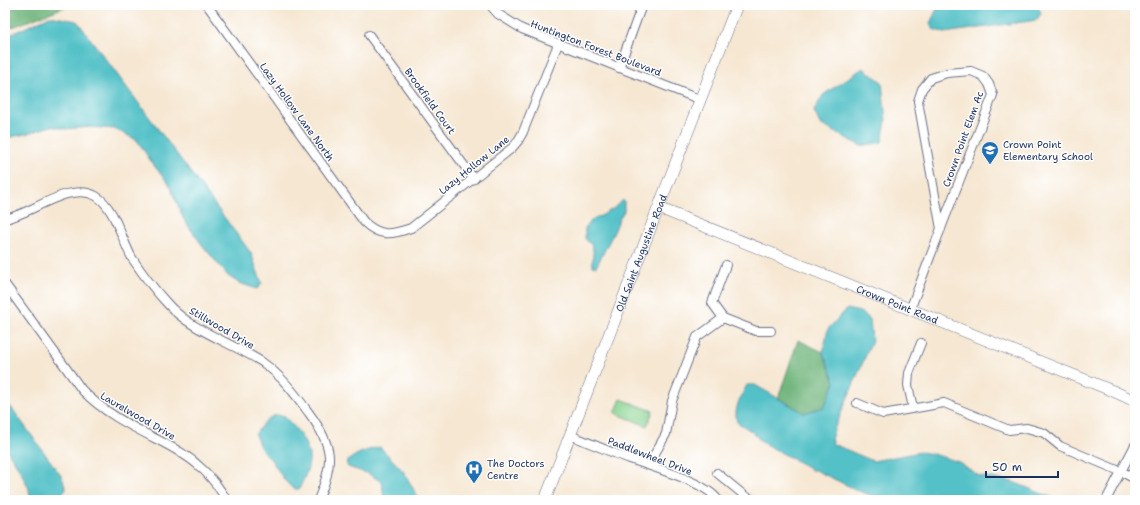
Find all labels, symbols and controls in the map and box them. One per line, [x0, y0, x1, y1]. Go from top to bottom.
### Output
street label: Huntington Forest Boulevard [529, 17, 664, 79]
street label: Lazy Hollow Lane North [257, 60, 337, 164]
street label: Brookfield Court [402, 65, 458, 137]
street label: Crown Point Elem Ac [940, 89, 986, 189]
street label: Lazy Hollow Lane [436, 132, 512, 197]
place label: Crown Point Elementary School [1003, 138, 1093, 163]
school or university icon: Crown Point Elementary School [980, 140, 1000, 165]
street label: Old Saint Augustine Road [612, 192, 670, 313]
street label: Crown Point Road [854, 282, 941, 327]
street label: Stillwood Drive [187, 304, 257, 352]
street label: Laurelwood Drive [98, 389, 178, 443]
street label: Paddlewheel Drive [606, 434, 694, 478]
scale bar [986, 453, 1058, 479]
place label: The Doctors Centre [487, 457, 545, 482]
hospital icon: The Doctors Centre [464, 459, 484, 484]
text: 50 m [992, 459, 1022, 475]

